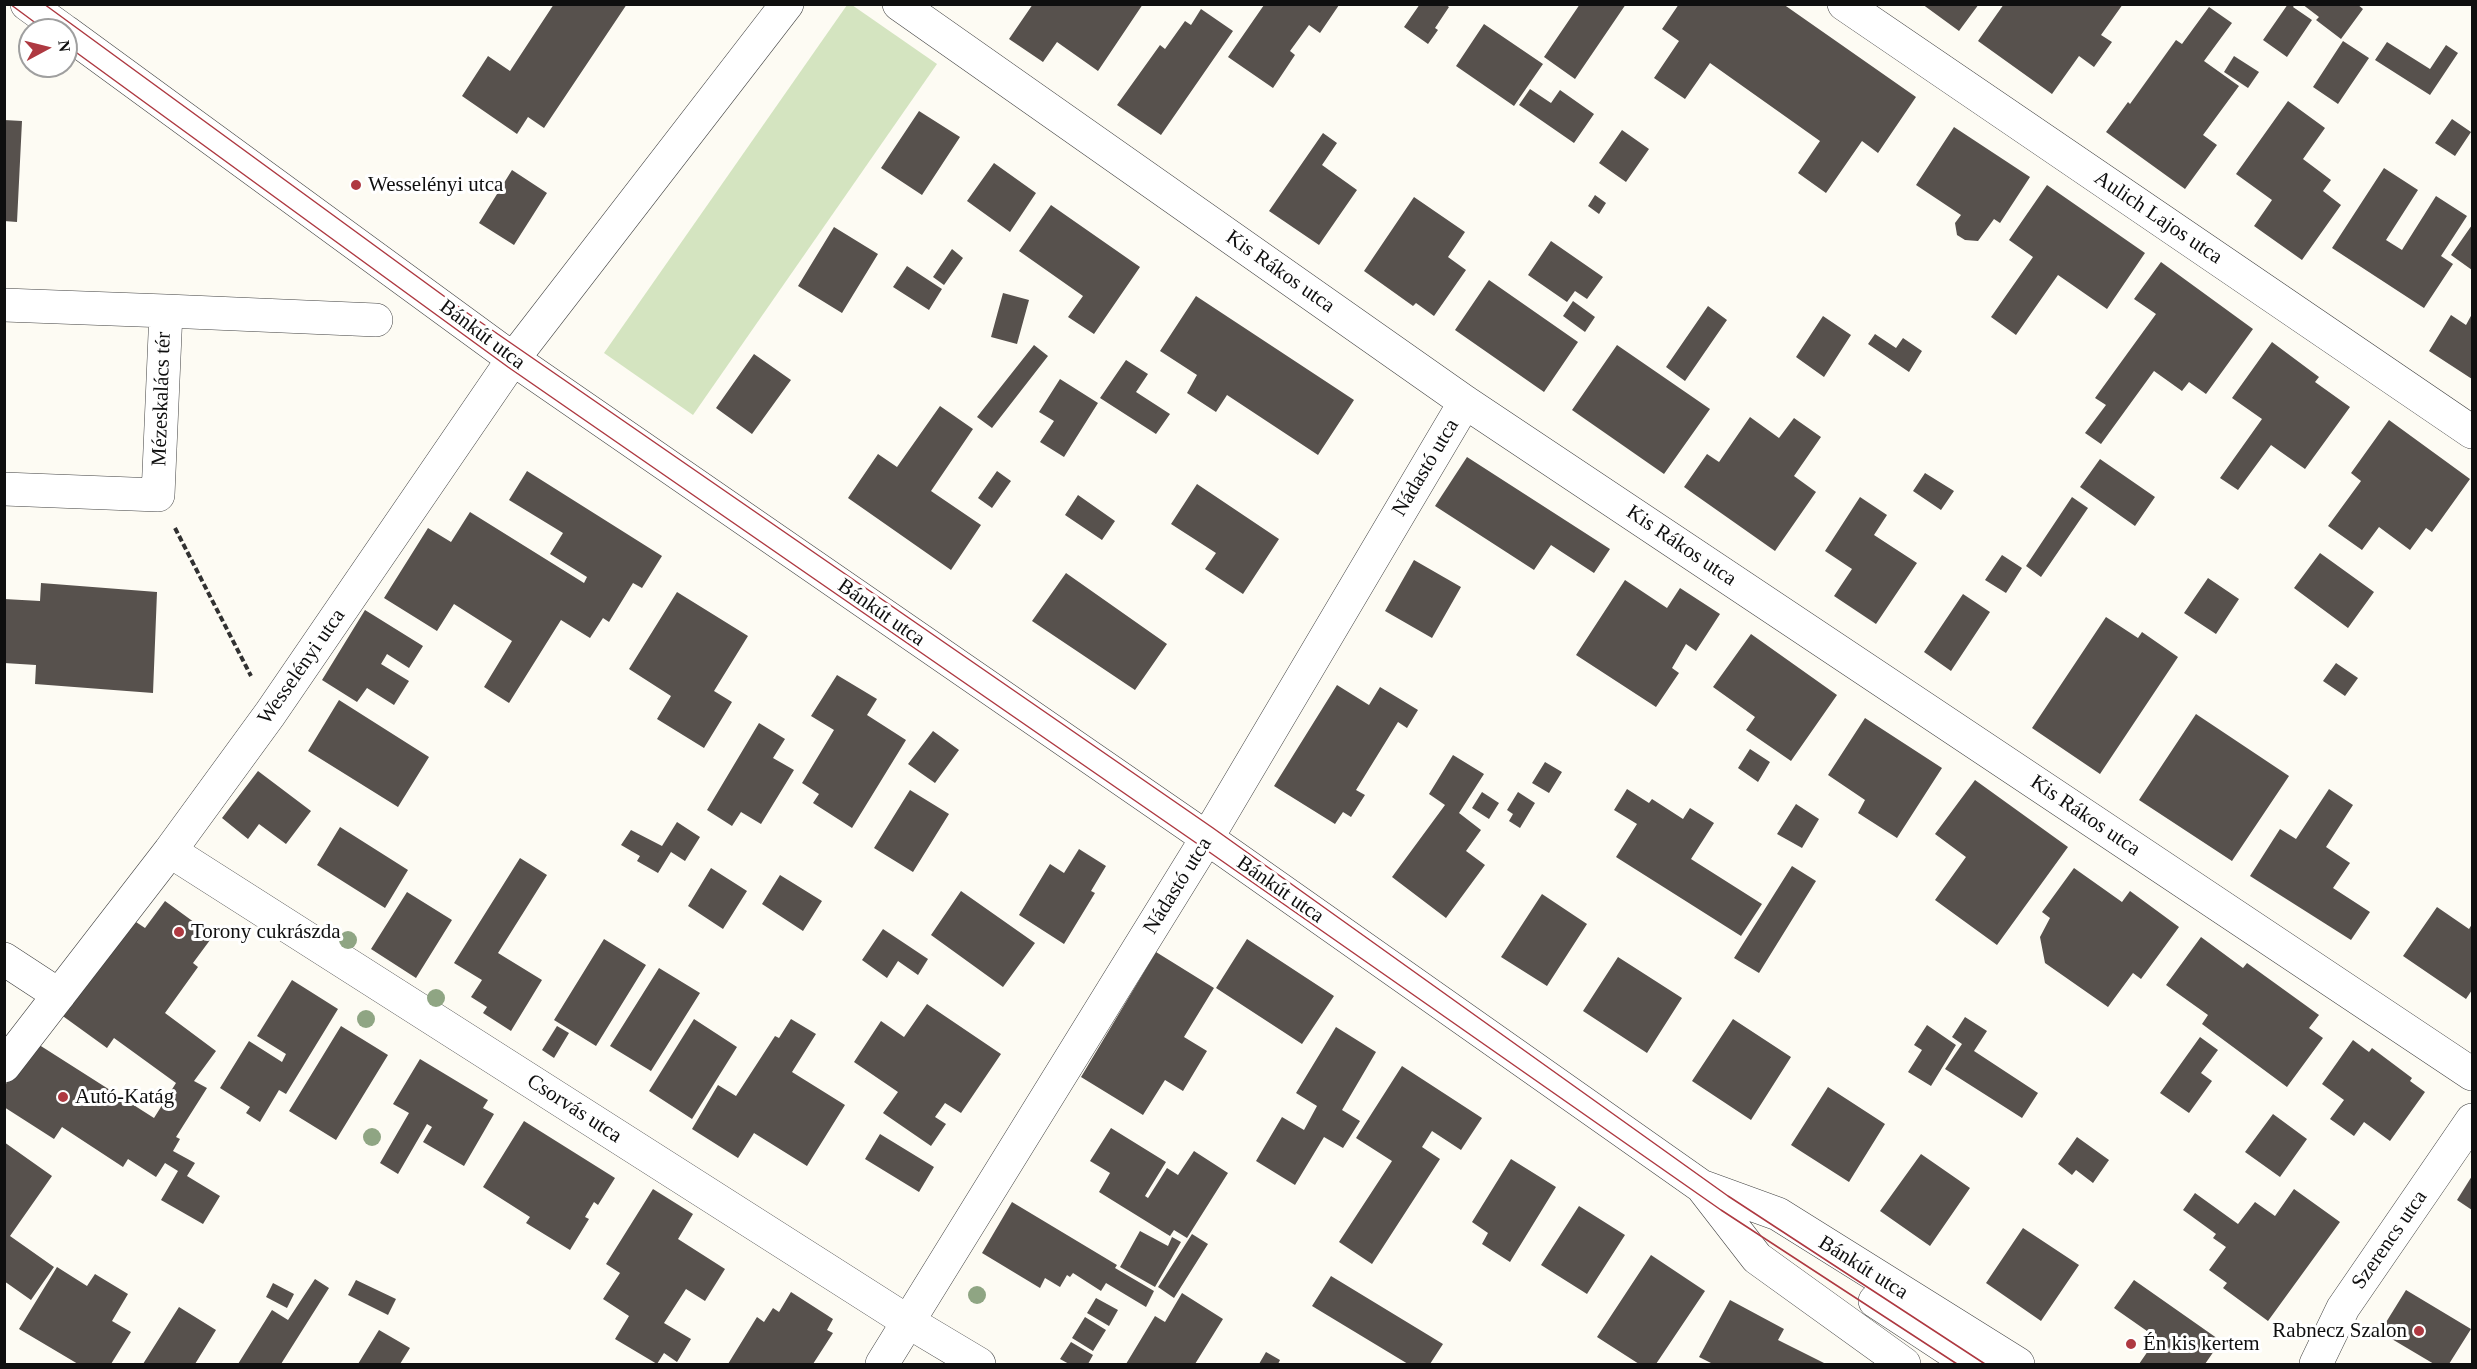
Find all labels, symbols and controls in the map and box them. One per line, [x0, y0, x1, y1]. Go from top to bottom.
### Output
north arrow [18, 18, 78, 78]
text: N [55, 39, 74, 53]
street label: Aulich Lajos utca [2089, 166, 2227, 270]
place label: Wesselényi utca [368, 172, 503, 198]
marker: Wesselényi utca [349, 178, 363, 192]
street label: Kis Rákos utca [1221, 225, 1339, 319]
street label: Bánkút utca [434, 295, 530, 375]
street label: Mézeskalács tér [147, 331, 177, 467]
street label: Nádastó utca [1387, 415, 1465, 521]
street label: Kis Rákos utca [1621, 500, 1741, 592]
street label: Bánkút utca [832, 574, 930, 652]
street label: Wesselényi utca [253, 604, 351, 730]
street label: Kis Rákos utca [2025, 770, 2145, 862]
street label: Nádastó utca [1138, 833, 1218, 939]
street label: Bánkút utca [1231, 851, 1329, 929]
place label: Torony cukrászda [191, 919, 341, 945]
marker: Torony cukrászda [172, 925, 186, 939]
street label: Csorvás utca [522, 1069, 626, 1149]
place label: Autó-Katág [75, 1084, 174, 1110]
marker: Autó-Katág [56, 1090, 70, 1104]
street label: Szerencs utca [2347, 1186, 2433, 1294]
street label: Bánkút utca [1814, 1231, 1912, 1305]
place label: Rabnecz Szalon [2272, 1318, 2407, 1344]
marker: Rabnecz Szalon [2412, 1324, 2426, 1338]
place label: Én kis kertem [2143, 1331, 2260, 1357]
marker: Én kis kertem [2124, 1337, 2138, 1351]

